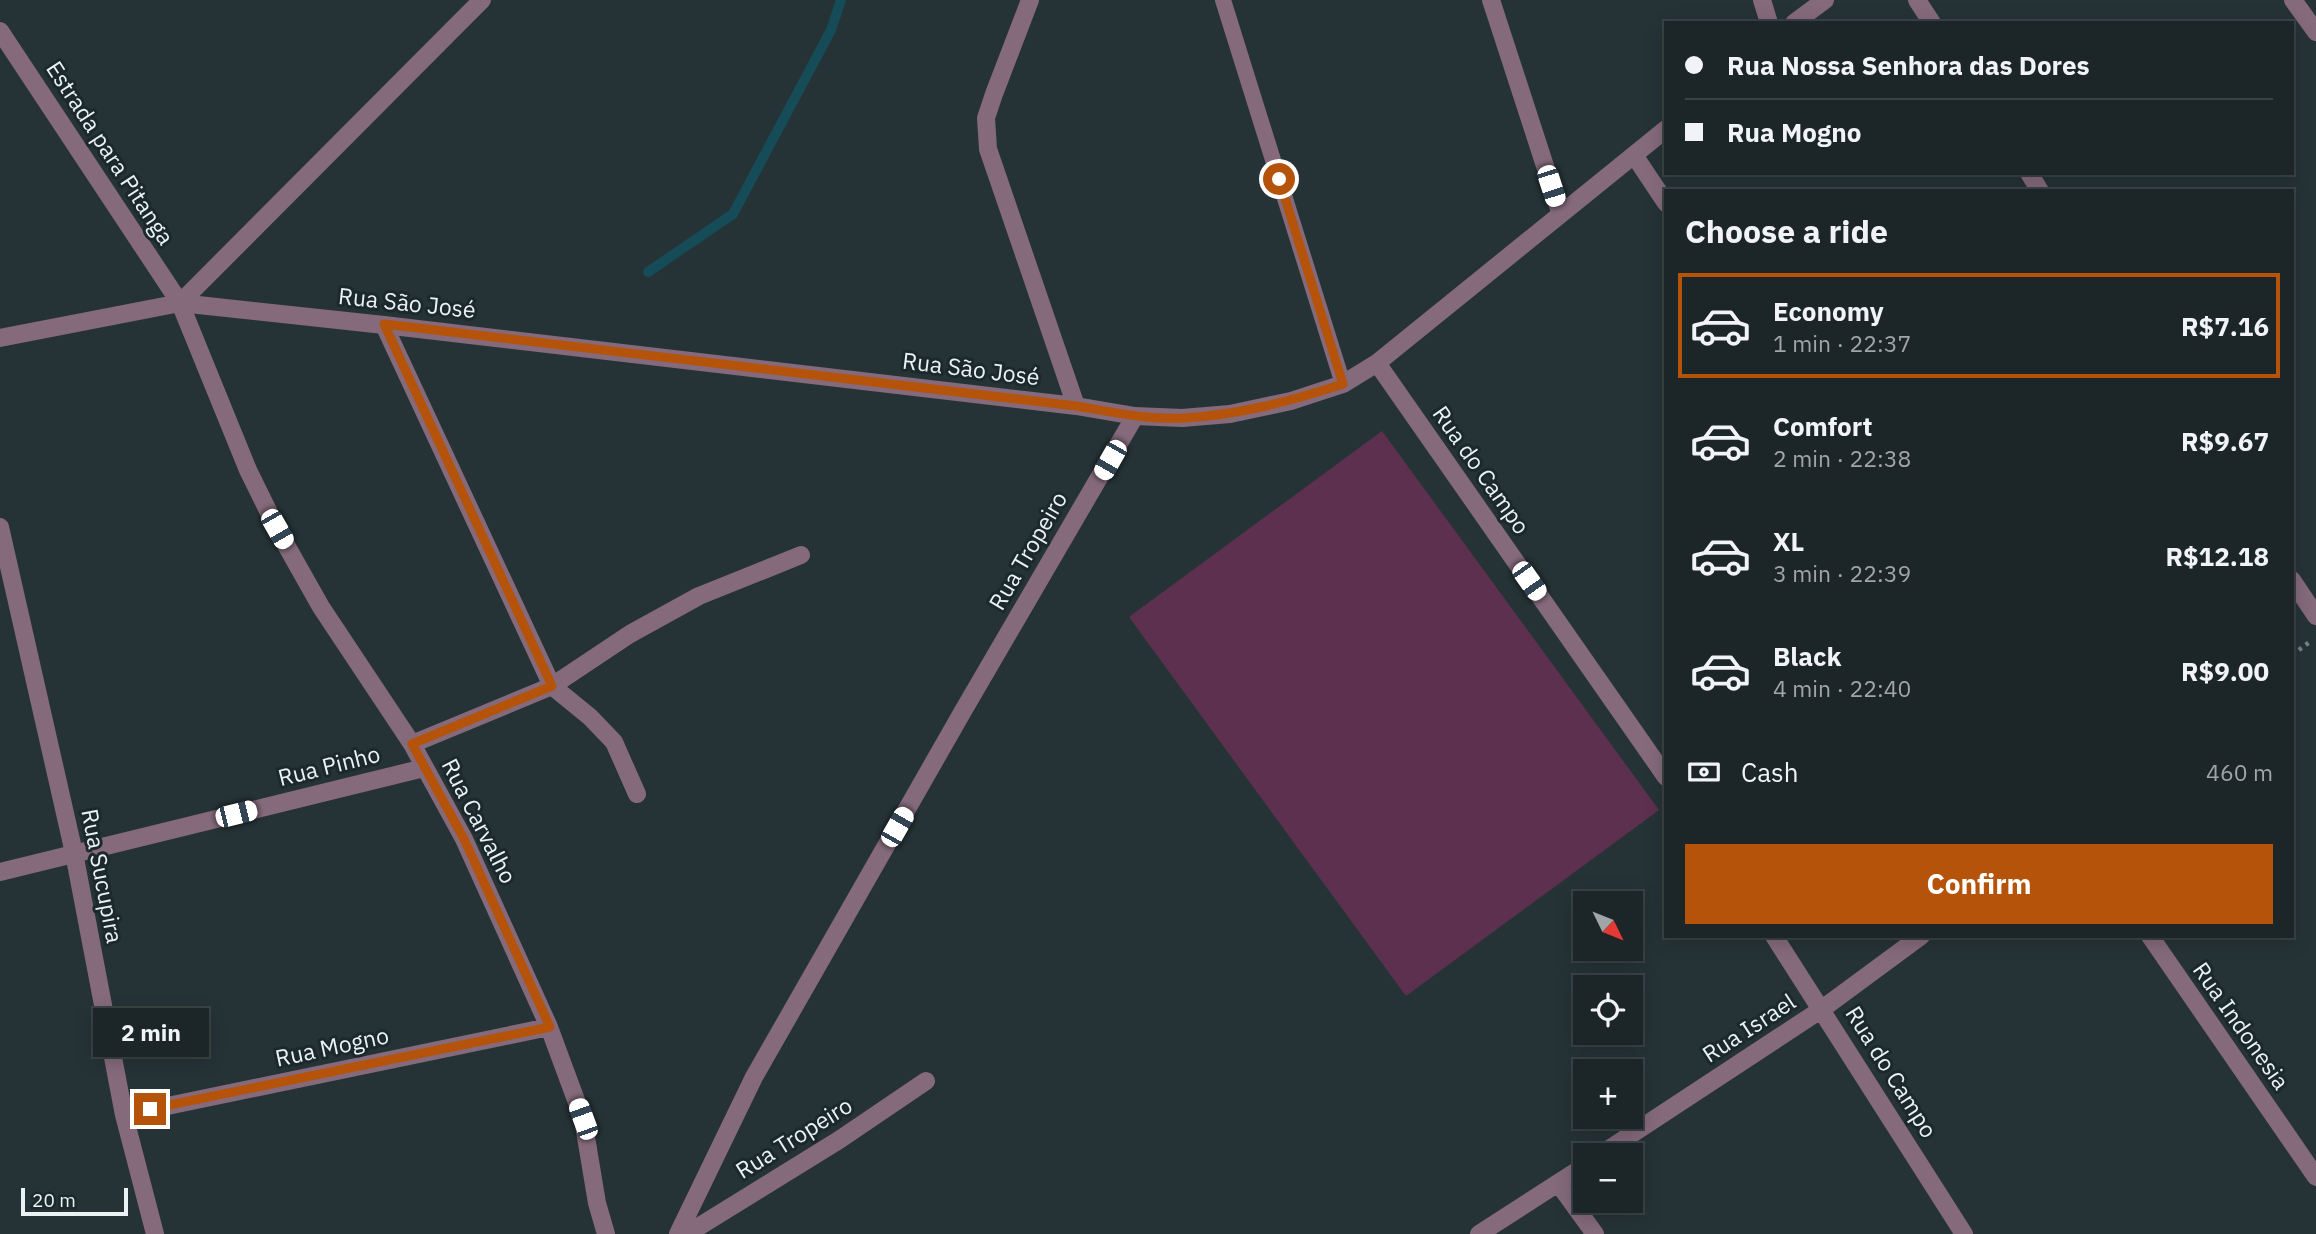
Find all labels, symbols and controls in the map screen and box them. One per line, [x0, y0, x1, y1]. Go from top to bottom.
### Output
text: Rua Nossa Senhora das Dores [1727, 48, 2090, 82]
street label: Estrada para Pitanga [40, 55, 182, 250]
text: Rua Mogno [1727, 115, 1861, 149]
route start [1263, 163, 1295, 195]
car [1535, 163, 1568, 209]
text: Choose a ride [1685, 210, 1888, 252]
street label: Rua São José [337, 280, 477, 324]
icon: car [1689, 294, 1752, 357]
text: Economy [1773, 294, 1884, 328]
text: R$7.16 [2181, 309, 2269, 343]
text: 1 min · 22:37 [1773, 328, 1911, 358]
street label: Rua São José [901, 345, 1041, 391]
street label: Rua do Campo [1427, 399, 1537, 539]
icon: car [1689, 409, 1752, 472]
text: Comfort [1773, 409, 1872, 443]
text: R$9.67 [2181, 424, 2269, 458]
car [1091, 437, 1130, 483]
text: 2 min · 22:38 [1773, 443, 1911, 473]
street label: Rua Tropeiro [981, 486, 1073, 615]
car [258, 506, 297, 552]
icon: car [1689, 524, 1752, 587]
text: XL [1773, 524, 1804, 558]
text: R$12.18 [2165, 539, 2269, 573]
car [1509, 558, 1550, 604]
text: 3 min · 22:39 [1773, 558, 1911, 588]
icon: car [1689, 639, 1752, 702]
text: Black [1773, 639, 1841, 673]
text: R$9.00 [2181, 654, 2269, 688]
text: 4 min · 22:40 [1773, 673, 1911, 703]
street label: Rua Pinho [275, 738, 383, 792]
street label: Rua Carvalho [436, 753, 524, 888]
icon: cash [1685, 753, 1723, 791]
text: Cash [1741, 755, 1798, 789]
text: 460 m [2206, 757, 2273, 787]
car [214, 799, 259, 829]
car [878, 804, 917, 850]
street label: Rua Sucupira [75, 806, 131, 946]
button: Confirm [1685, 844, 2273, 924]
north arrow [1573, 891, 1643, 961]
map controls [1573, 891, 1643, 1213]
street label: Rua Indonesia [2187, 956, 2297, 1095]
button: locate [1573, 975, 1643, 1045]
street label: Rua Israel [1696, 986, 1801, 1068]
street label: Rua do Campo [1839, 1000, 1944, 1143]
callout: 2 min [92, 1007, 208, 1056]
text: 2 min [121, 1017, 181, 1047]
street label: Rua Mogno [272, 1019, 391, 1073]
button: + [1573, 1059, 1643, 1129]
street label: Rua Tropeiro [730, 1090, 857, 1185]
route end [134, 1093, 166, 1125]
car [566, 1096, 601, 1142]
button: − [1573, 1143, 1643, 1213]
scale bar [21, 1185, 128, 1217]
text: 20 m [32, 1188, 76, 1212]

